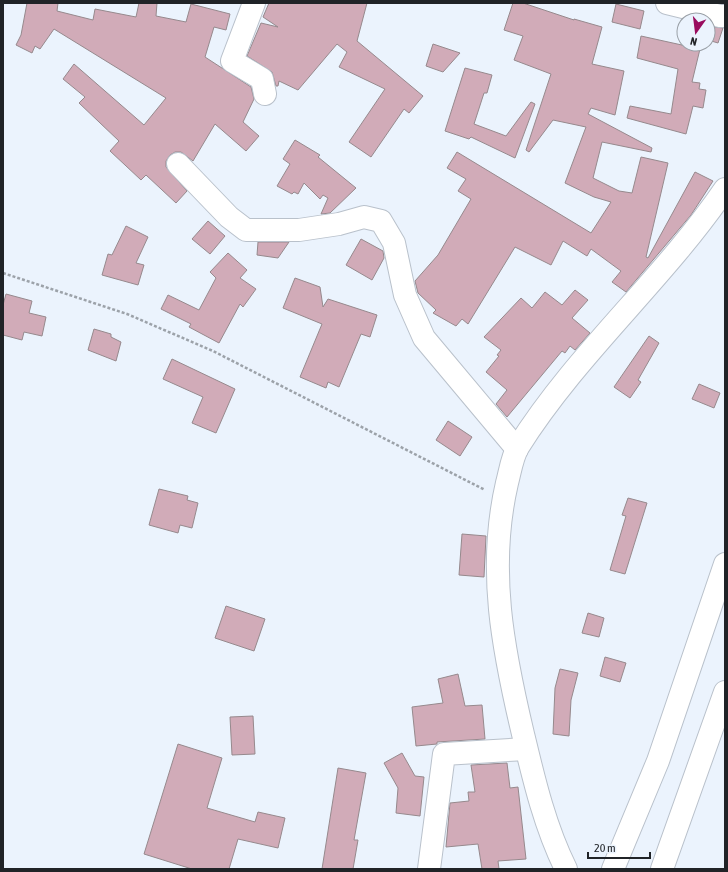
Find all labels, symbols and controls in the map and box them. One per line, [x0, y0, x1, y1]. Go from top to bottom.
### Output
north arrow [676, 12, 716, 52]
text: N [689, 35, 698, 48]
scale bar [588, 834, 650, 860]
text: 20 m [594, 841, 616, 855]

